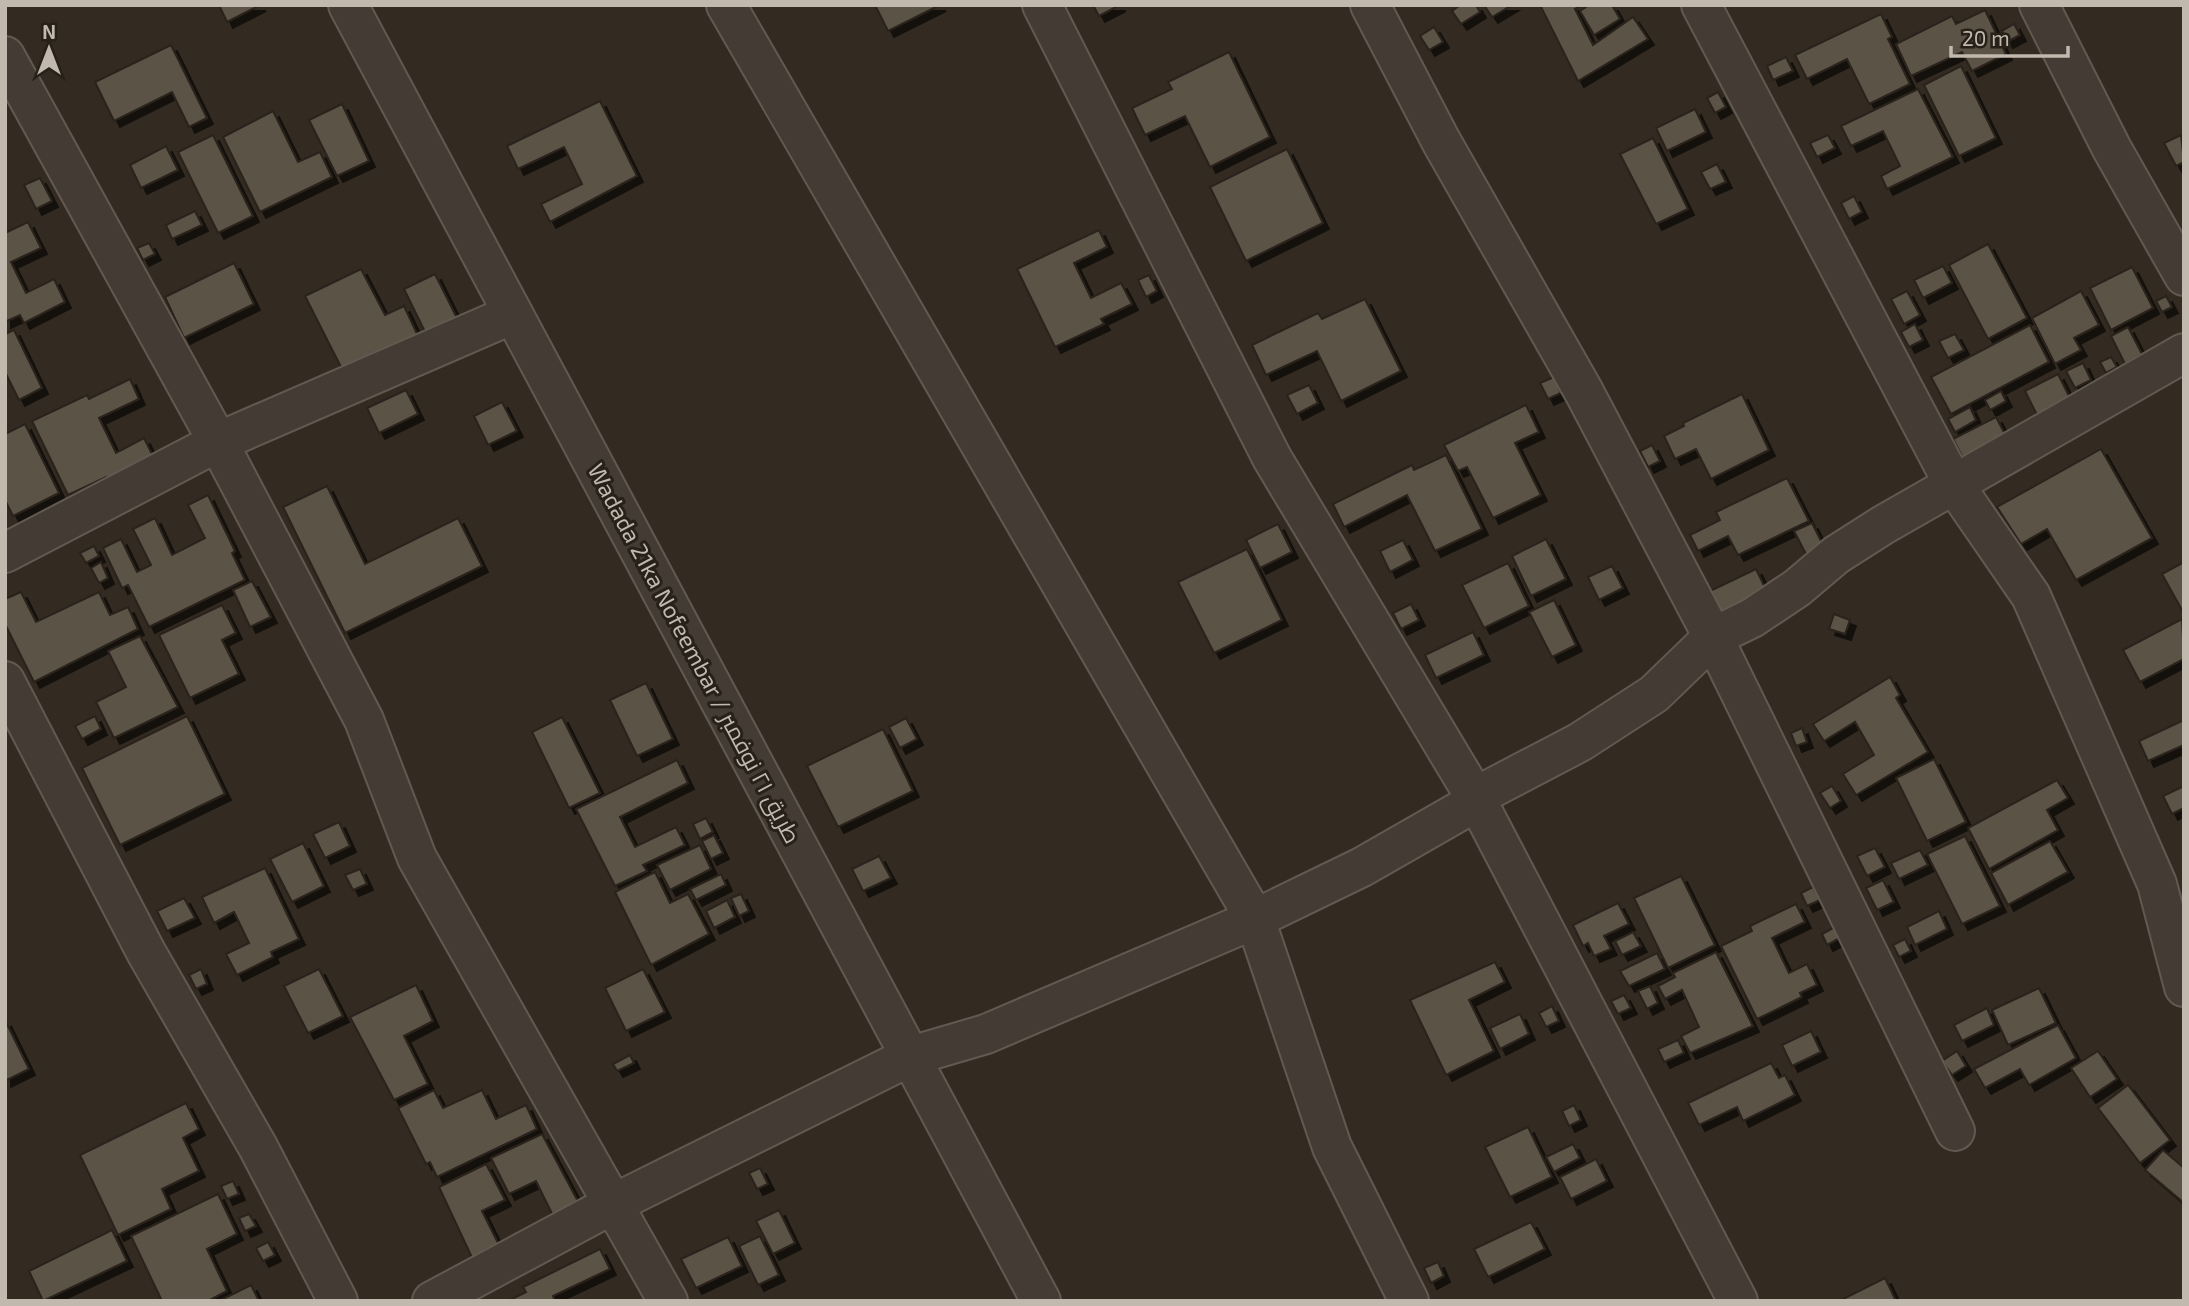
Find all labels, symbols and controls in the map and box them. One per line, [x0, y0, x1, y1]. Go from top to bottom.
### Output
north arrow [14, 14, 84, 84]
scale bar [1951, 14, 2068, 58]
text: N [42, 20, 56, 43]
text: 20 m [1962, 25, 2010, 50]
street label: Wadada 21ka Nofeembar / طريق ٢١ نوفمبر [582, 458, 807, 848]

